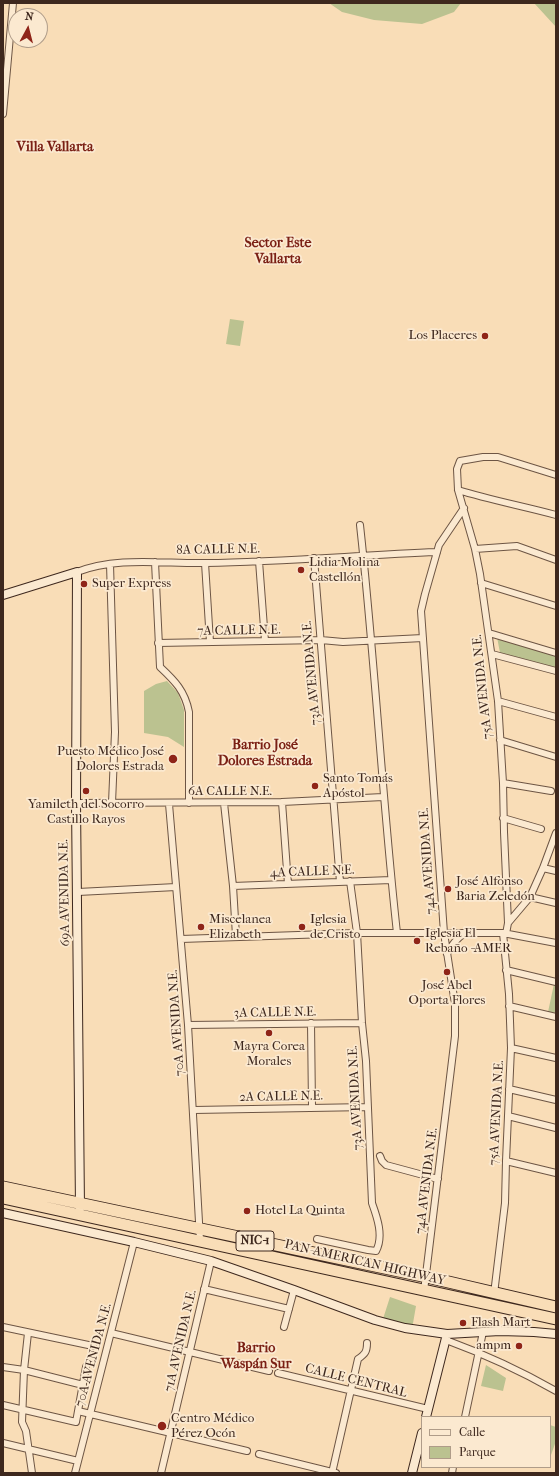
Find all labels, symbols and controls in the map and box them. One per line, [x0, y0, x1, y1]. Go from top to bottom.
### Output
north arrow [8, 8, 48, 48]
text: N [24, 10, 34, 24]
district label: Villa Vallarta [17, 140, 93, 156]
district label: Sector Este Vallarta [245, 236, 311, 268]
place label: Los Placeres [409, 328, 477, 344]
marker: Los Placeres [480, 331, 490, 341]
street label: 8A CALLE N.E. [176, 541, 260, 559]
place label: Lidia Molina Castellón [309, 555, 380, 586]
marker: Lidia Molina Castellón [296, 565, 306, 575]
place label: Super Express [92, 576, 171, 592]
marker: Super Express [79, 579, 89, 589]
street label: 73A AVENIDA N.E. [300, 620, 324, 726]
street label: 7A CALLE N.E. [197, 622, 281, 640]
street label: 75A AVENIDA N.E. [470, 634, 496, 740]
district label: Barrio José Dolores Estrada [218, 738, 312, 770]
place label: Puesto Médico José Dolores Estrada [57, 744, 164, 775]
marker: Puesto Médico José Dolores Estrada [167, 753, 179, 765]
place label: Santo Tomás Apóstol [323, 771, 393, 802]
marker: Santo Tomás Apóstol [310, 781, 320, 791]
street label: 6A CALLE N.E. [188, 784, 272, 800]
marker: Yamileth del Socorro Castillo Rayos [81, 786, 91, 796]
place label: Yamileth del Socorro Castillo Rayos [28, 797, 144, 828]
street label: 74A AVENIDA N.E. [416, 807, 440, 915]
street label: 69A AVENIDA N.E. [56, 839, 74, 947]
street label: 4A CALLE N.E. [269, 863, 355, 881]
place label: José Alfonso Baria Zeledón [456, 874, 535, 905]
marker: José Alfonso Baria Zeledón [443, 884, 453, 894]
place label: Miscelanea Elizabeth [209, 912, 271, 943]
place label: Iglesia de Cristo [310, 912, 360, 943]
marker: Miscelanea Elizabeth [196, 922, 206, 932]
marker: Iglesia de Cristo [297, 922, 307, 932]
place label: Iglesia El Rebaño -AMER [425, 926, 511, 957]
marker: Iglesia El Rebaño -AMER [412, 936, 422, 946]
marker: José Abel Oporta Flores [442, 967, 452, 977]
street label: 70A AVENIDA N.E. [165, 969, 189, 1077]
place label: José Abel Oporta Flores [409, 978, 485, 1009]
street label: 3A CALLE N.E. [234, 1004, 316, 1022]
marker: Mayra Corea Morales [264, 1028, 274, 1038]
place label: Mayra Corea Morales [233, 1039, 305, 1070]
street label: 73A AVENIDA N.E. [345, 1045, 367, 1151]
street label: 75A AVENIDA N.E. [486, 1060, 508, 1166]
street label: 2A CALLE N.E. [239, 1088, 323, 1106]
street label: 74A AVENIDA N.E. [413, 1127, 441, 1235]
place label: Hotel La Quinta [255, 1203, 345, 1219]
marker: Hotel La Quinta [242, 1206, 252, 1216]
road number: NIC-1 [236, 1231, 274, 1251]
street label: PAN-AMERICAN HIGHWAY [283, 1237, 447, 1289]
street label: 71A AVENIDA N.E. [162, 1288, 200, 1394]
street label: 70A AVENIDA N.E. [73, 1301, 115, 1409]
place label: Flash Mart [471, 1315, 531, 1331]
marker: Flash Mart [458, 1318, 468, 1328]
place label: ampm [476, 1338, 511, 1354]
district label: Barrio Waspán Sur [221, 1341, 291, 1374]
marker: ampm [514, 1341, 524, 1351]
street label: CALLE CENTRAL [303, 1361, 409, 1401]
place label: Centro Médico Pérez Ocón [171, 1411, 254, 1442]
legend [421, 1416, 551, 1468]
marker: Centro Médico Pérez Ocón [156, 1420, 168, 1432]
text: Calle [459, 1425, 485, 1439]
text: Parque [459, 1445, 496, 1459]

